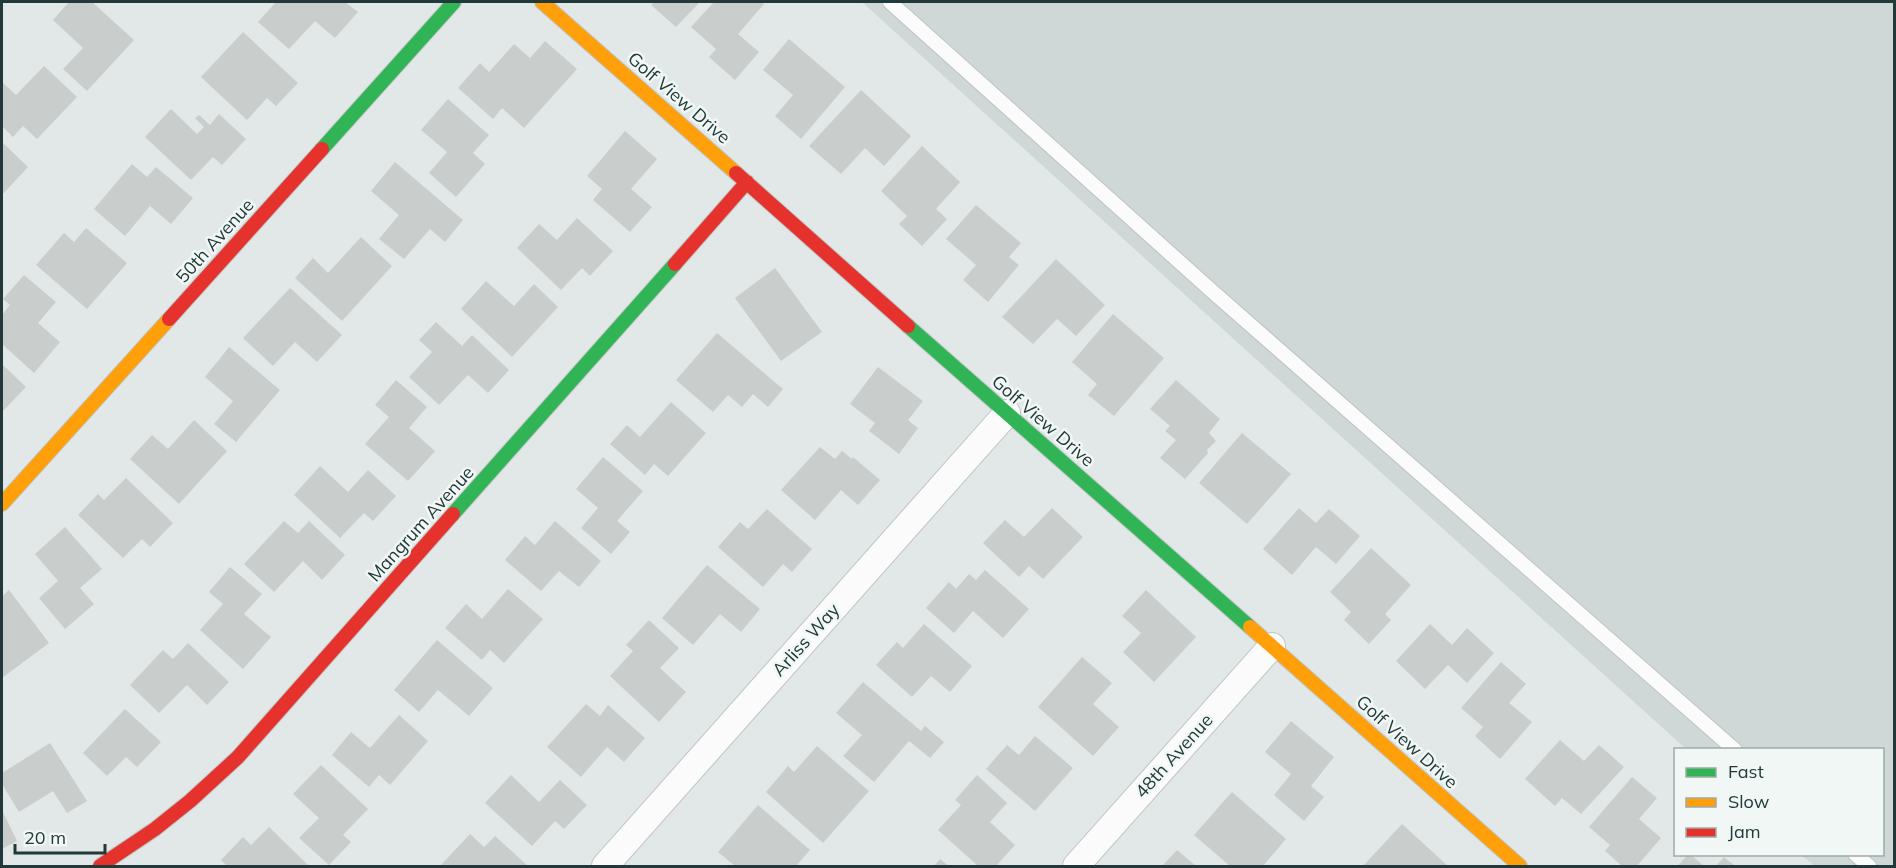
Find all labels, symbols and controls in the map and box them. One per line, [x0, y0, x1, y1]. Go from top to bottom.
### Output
street label: Golf View Drive [623, 47, 735, 149]
street label: 50th Avenue [171, 194, 259, 288]
street label: Golf View Drive [987, 370, 1099, 472]
street label: Mangrum Avenue [363, 461, 479, 586]
street label: Arliss Way [767, 598, 845, 681]
street label: Golf View Drive [1352, 690, 1463, 793]
street label: 48th Avenue [1130, 709, 1218, 803]
legend [1674, 748, 1884, 856]
text: Fast [1728, 760, 1764, 783]
text: Slow [1728, 790, 1770, 813]
scale bar [15, 817, 105, 855]
text: Jam [1728, 820, 1761, 843]
text: 20 m [24, 826, 66, 849]

